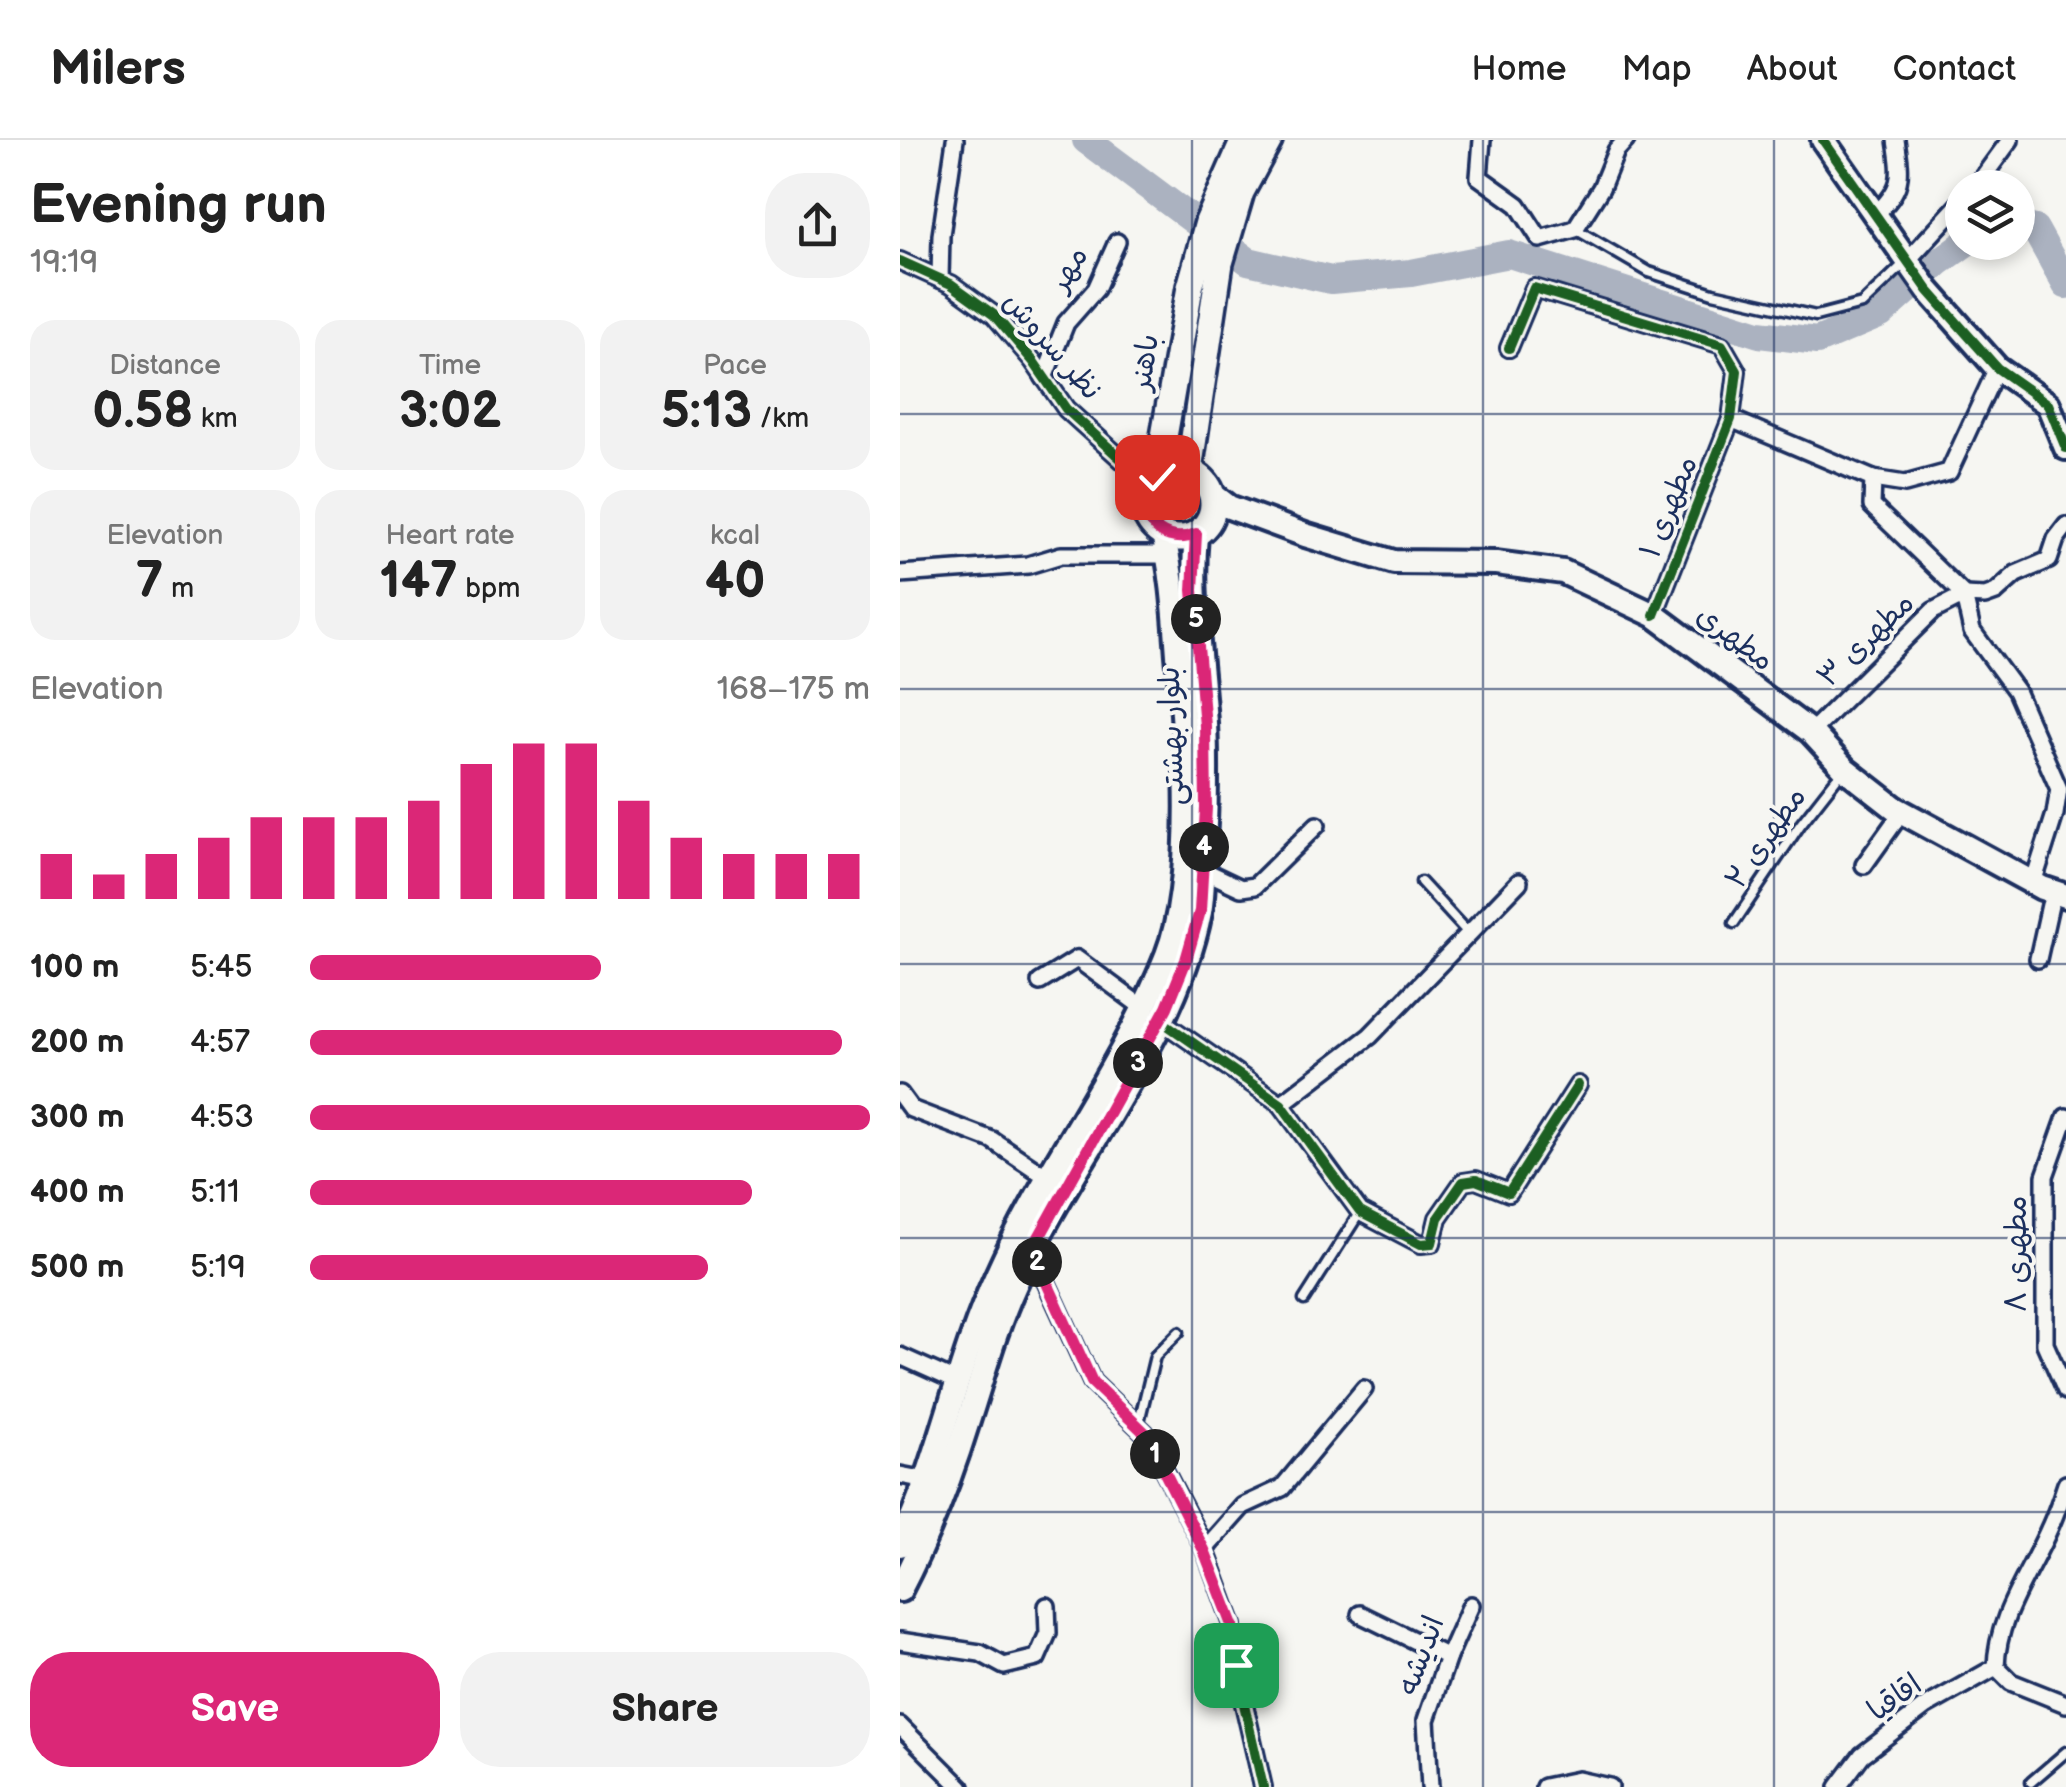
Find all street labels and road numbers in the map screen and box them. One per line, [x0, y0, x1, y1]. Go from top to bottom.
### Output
street label: مهر [1040, 240, 1096, 300]
street label: نظر سروش [995, 284, 1109, 408]
street label: باهنر [1122, 331, 1167, 396]
street label: مطهری ۱ [1632, 451, 1706, 563]
street label: مطهری ۳ [1810, 585, 1922, 695]
street label: مطهری [1689, 597, 1781, 679]
street label: بلوار بهشتی [1152, 666, 1192, 806]
street label: مطهری ۲ [1718, 780, 1814, 896]
street label: مطهری ۸ [1999, 1195, 2035, 1313]
street label: اندیشه [1389, 1611, 1453, 1701]
street label: اقاقیا [1861, 1667, 1929, 1729]

